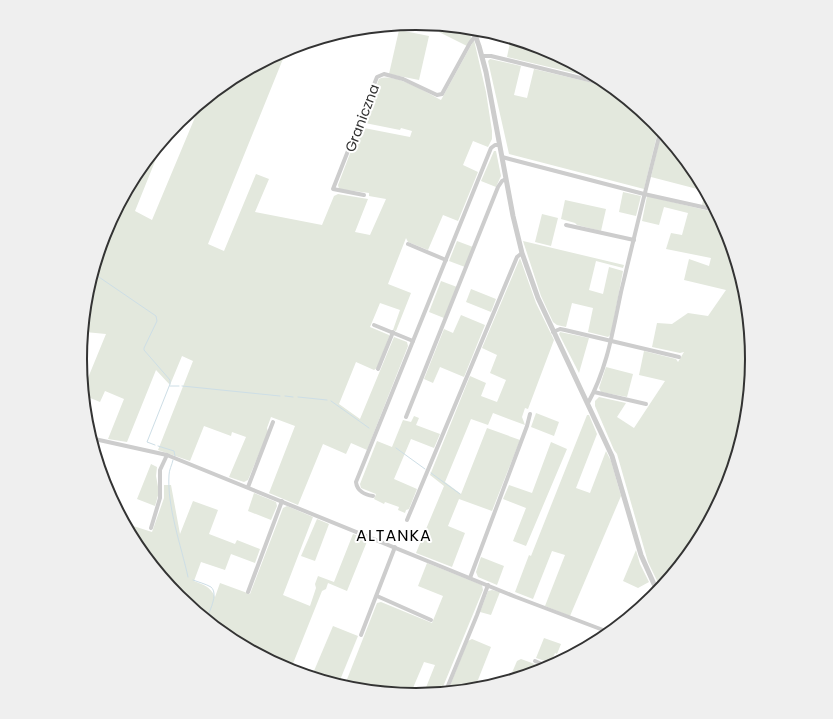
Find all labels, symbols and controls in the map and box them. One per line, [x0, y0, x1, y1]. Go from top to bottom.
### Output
street label: Graniczna [340, 81, 384, 155]
district label: ALTANKA [356, 524, 432, 547]

